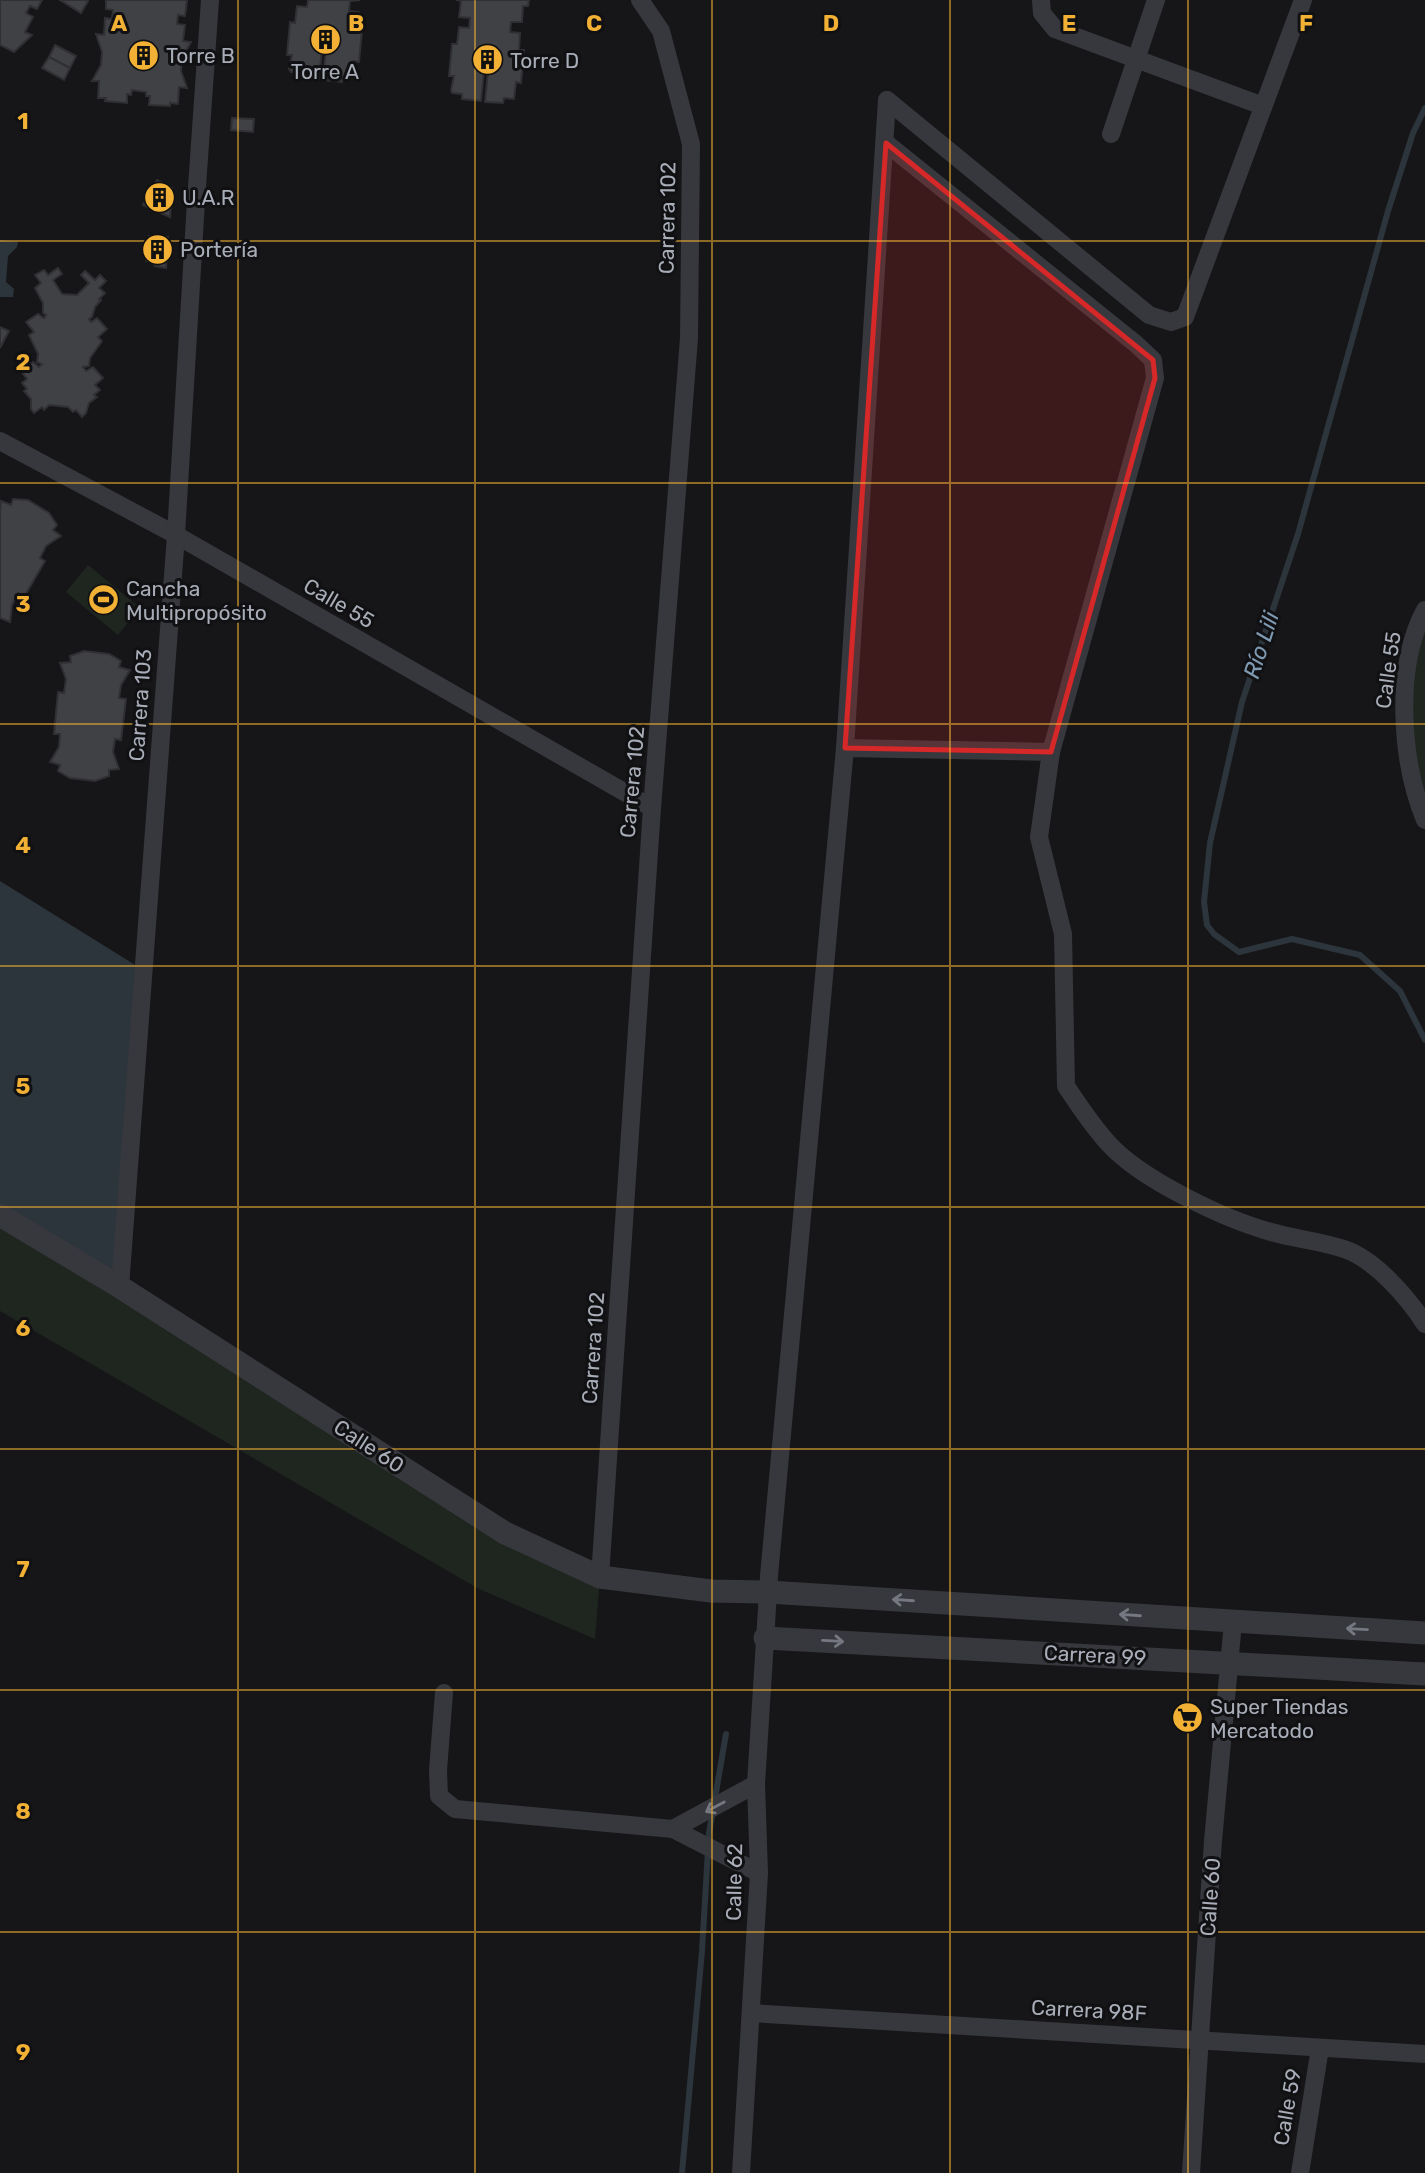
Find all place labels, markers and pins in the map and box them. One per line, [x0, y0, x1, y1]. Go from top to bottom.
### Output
building icon: Torre A [308, 22, 342, 56]
building icon: Torre B [126, 38, 160, 72]
place label: Torre B [166, 43, 235, 68]
building icon: Torre D [470, 43, 504, 77]
place label: Torre D [510, 48, 579, 73]
place label: Torre A [291, 59, 359, 84]
building icon: U.A.R [142, 180, 176, 214]
place label: U.A.R [182, 185, 235, 210]
building icon: Portería [140, 232, 174, 266]
place label: Portería [180, 237, 258, 262]
place label: Cancha Multipropósito [126, 576, 267, 625]
sports icon: Cancha Multipropósito [86, 583, 120, 617]
place label: Super Tiendas Mercatodo [1210, 1694, 1349, 1743]
supermarket icon: Super Tiendas Mercatodo [1170, 1701, 1204, 1735]

